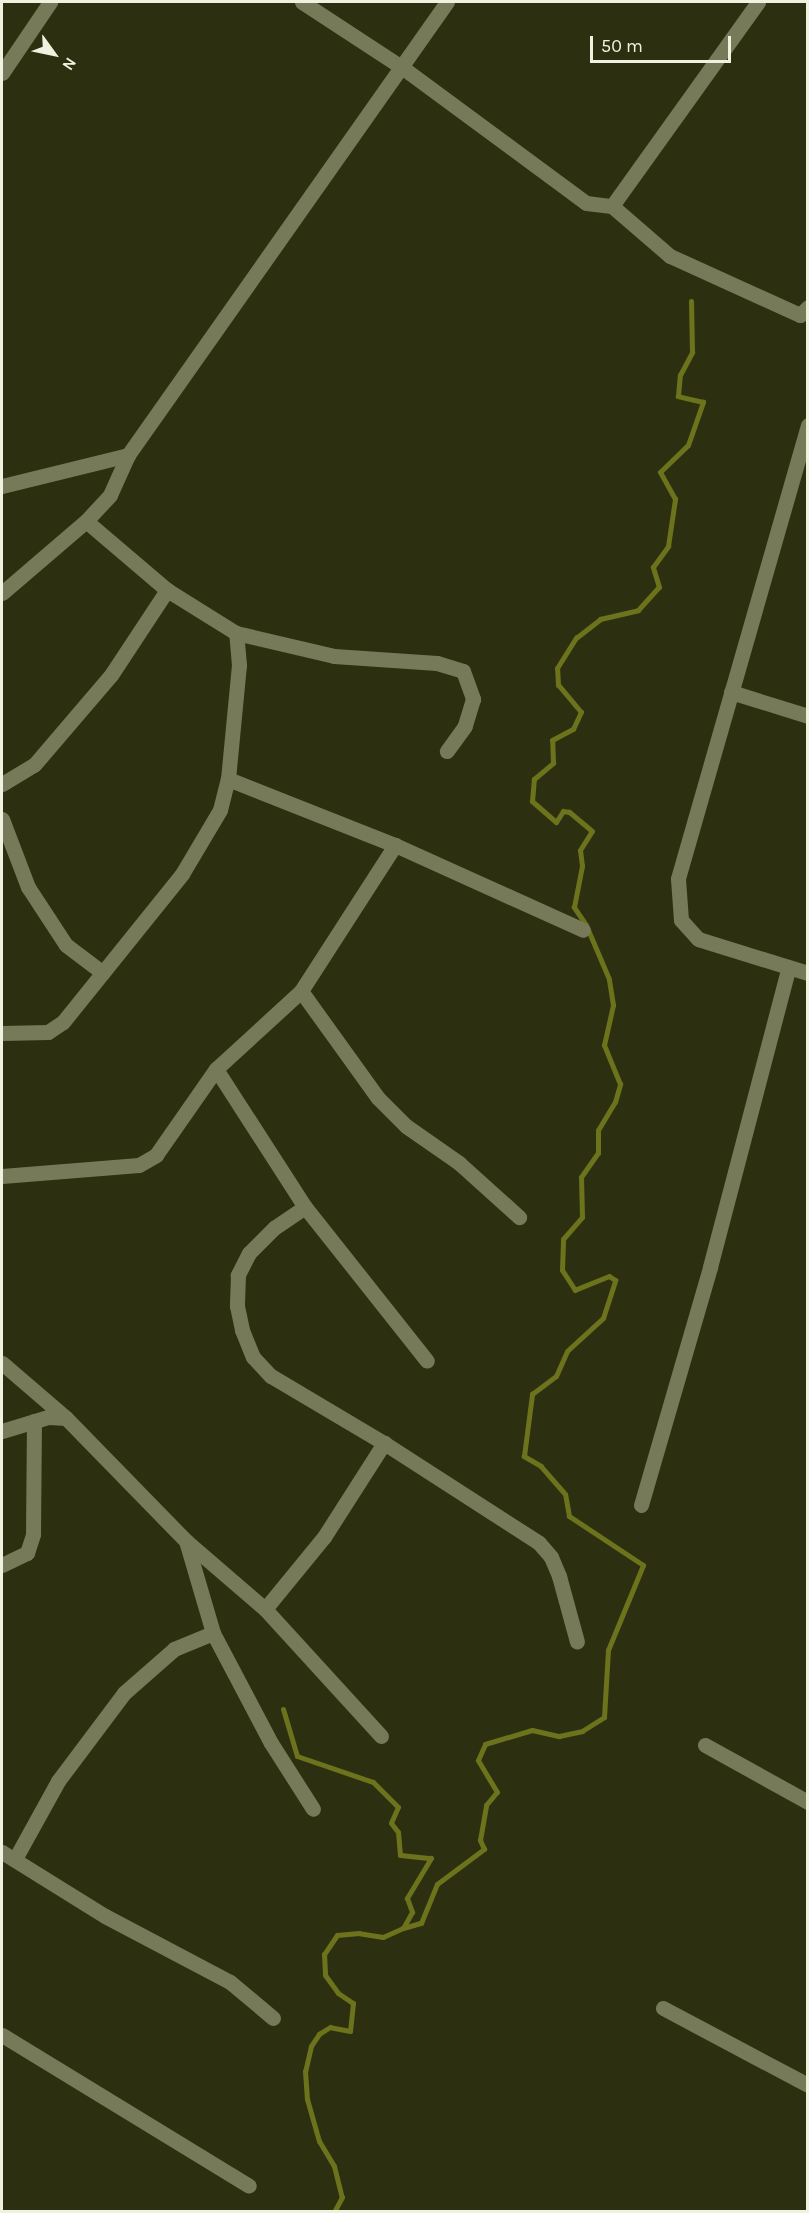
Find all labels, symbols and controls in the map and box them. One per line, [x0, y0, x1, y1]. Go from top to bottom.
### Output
north arrow [24, 24, 84, 84]
scale bar [593, 24, 734, 62]
text: 50 m [601, 35, 643, 57]
text: N [58, 54, 81, 74]

